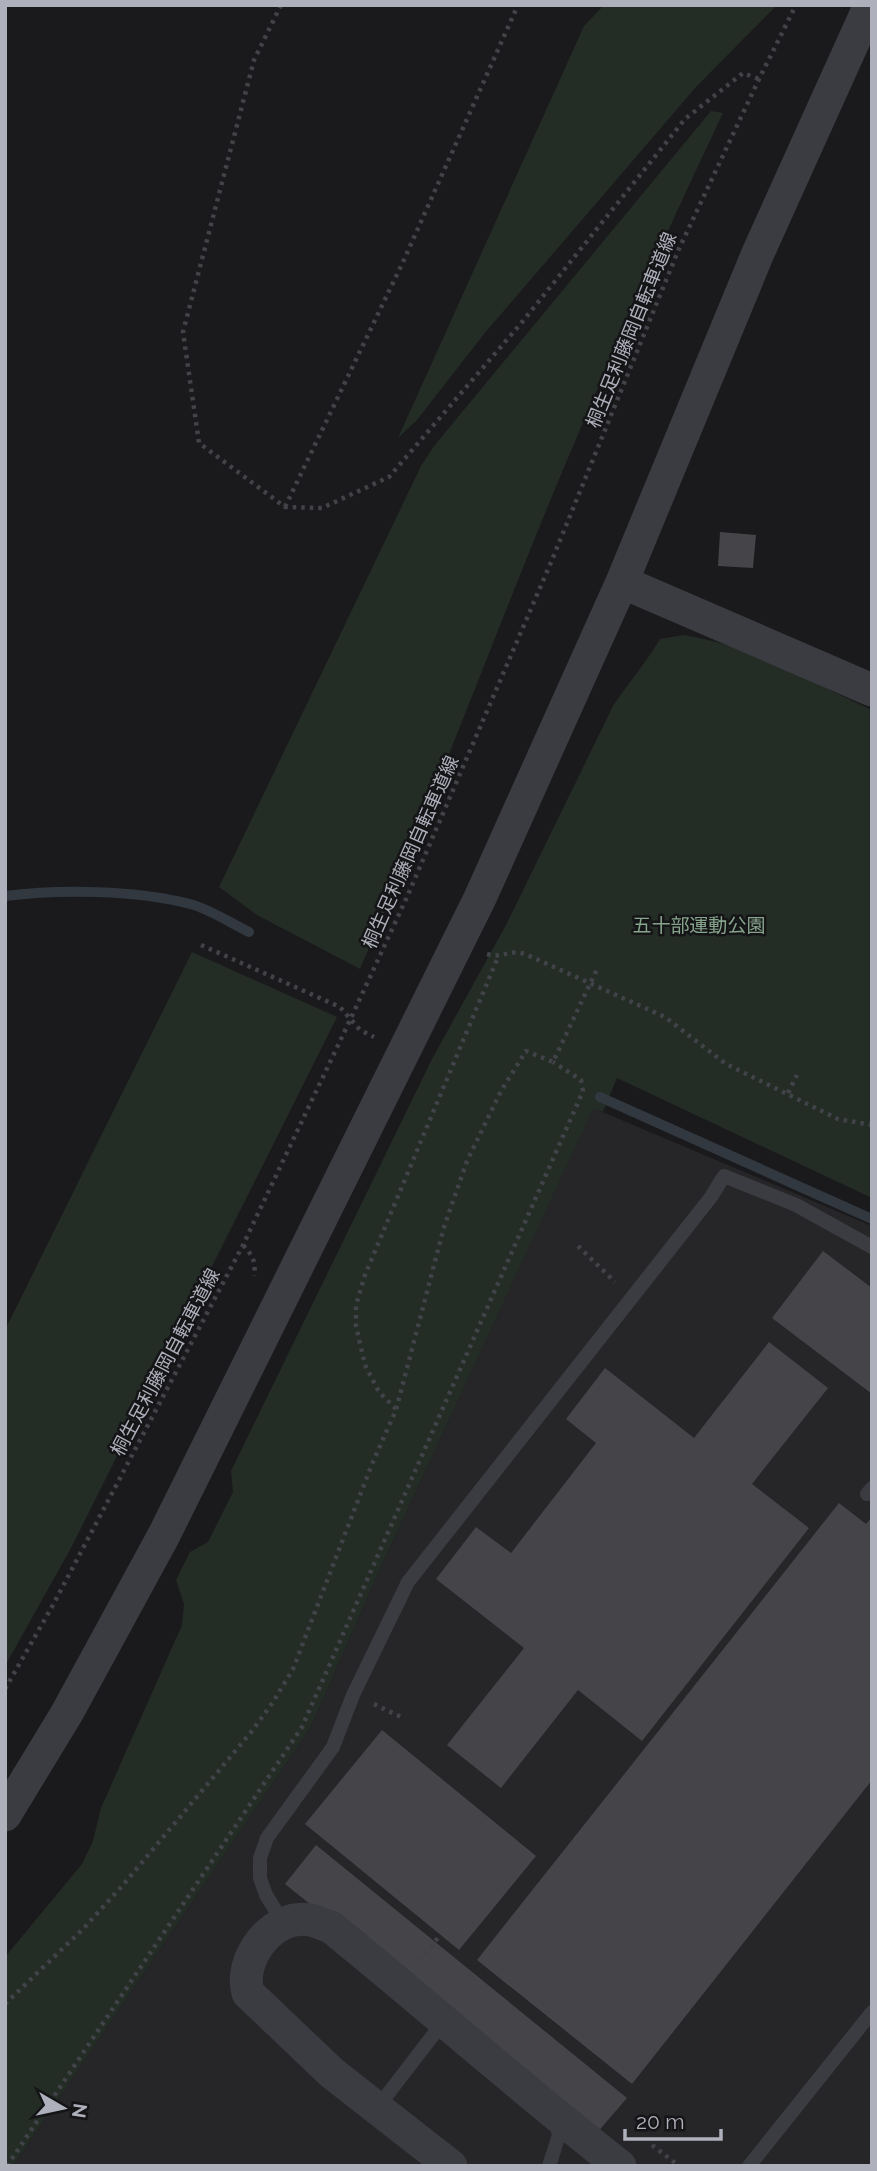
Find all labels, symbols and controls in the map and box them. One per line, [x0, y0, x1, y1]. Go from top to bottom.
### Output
street label: 桐生足利藤岡自転車道線 [582, 229, 680, 431]
street label: 桐生足利藤岡自転車道線 [357, 752, 463, 952]
park label: 五十部運動公園 [632, 914, 766, 936]
street label: 桐生足利藤岡自転車道線 [106, 1265, 224, 1459]
north arrow [28, 2073, 98, 2143]
scale bar [625, 2098, 721, 2142]
text: N [68, 2102, 92, 2120]
text: 20 m [636, 2109, 684, 2134]

